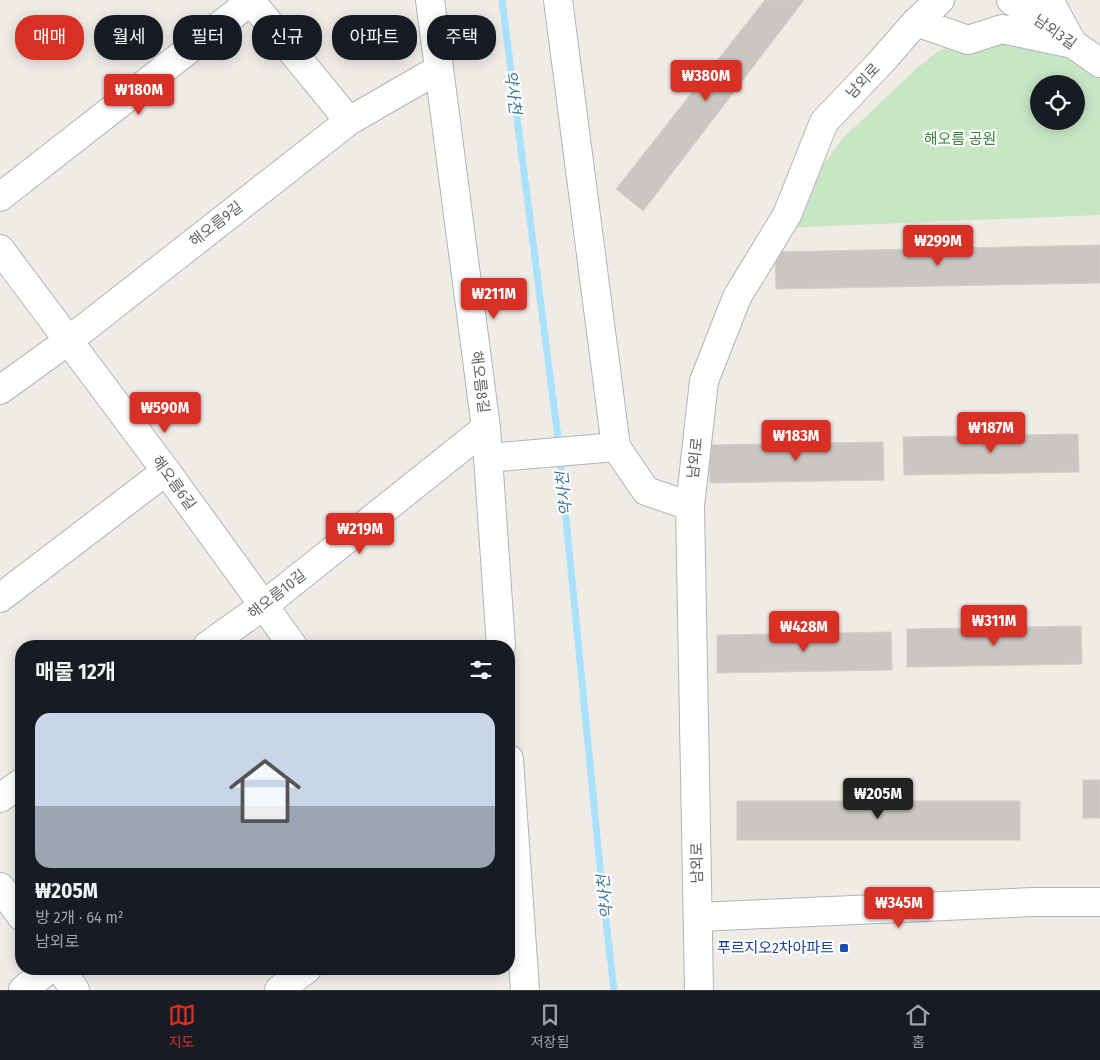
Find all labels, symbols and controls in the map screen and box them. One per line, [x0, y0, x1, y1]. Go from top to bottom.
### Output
street label: 남외3길 [1030, 11, 1080, 53]
chip: 매매 [15, 15, 84, 60]
chip: 월세 [94, 15, 163, 60]
chip: 필터 [173, 15, 242, 60]
chip: 신규 [252, 15, 322, 60]
chip: 아파트 [332, 15, 417, 60]
chip: 주택 [427, 15, 496, 60]
pin: ₩380M [671, 59, 741, 102]
street label: 남외로 [842, 60, 884, 102]
text: ₩380M [682, 66, 730, 85]
water label: 약사천 [501, 69, 525, 117]
pin: ₩180M [104, 74, 174, 116]
map controls [1030, 75, 1085, 130]
button: locate [1030, 75, 1085, 130]
text: ₩180M [115, 80, 163, 99]
park label: 해오름 공원 [924, 130, 996, 148]
street label: 해오름9길 [186, 198, 246, 250]
pin: ₩299M [903, 224, 973, 267]
text: ₩299M [914, 231, 962, 250]
pin: ₩211M [459, 278, 529, 320]
text: ₩211M [472, 284, 516, 303]
street label: 해오름8길 [467, 350, 493, 414]
pin: ₩590M [130, 392, 200, 434]
text: ₩590M [141, 398, 189, 417]
pin: ₩187M [956, 412, 1026, 454]
text: ₩187M [968, 418, 1014, 437]
pin: ₩183M [761, 420, 831, 462]
text: ₩183M [773, 426, 819, 445]
street label: 남외로 [684, 436, 706, 480]
street label: 해오름6길 [148, 452, 200, 514]
water label: 약사천 [552, 469, 576, 517]
pin: ₩219M [325, 512, 395, 555]
text: ₩219M [337, 519, 383, 538]
street label: 해오름10길 [244, 566, 310, 622]
pin: ₩311M [959, 604, 1029, 647]
pin: ₩428M [769, 610, 839, 653]
text: ₩311M [972, 611, 1016, 630]
text: ₩428M [780, 617, 828, 636]
icon: filters [467, 656, 495, 684]
text: 매물 12개 [35, 659, 116, 685]
icon: home [220, 746, 310, 836]
pin: ₩205M [843, 778, 913, 820]
text: ₩205M [854, 784, 902, 803]
street label: 남외로 [688, 842, 706, 884]
water label: 약사천 [593, 872, 617, 920]
text: ₩205M [35, 878, 98, 904]
pin: ₩345M [864, 886, 934, 929]
text: ₩345M [875, 893, 923, 912]
text: 방 2개 · 64 m² [35, 908, 124, 927]
text: 남외로 [35, 932, 79, 951]
place label: 푸르지오2차아파트 [717, 939, 834, 957]
marker: 푸르지오2차아파트 [838, 942, 850, 954]
tab: 지도 [168, 1001, 196, 1051]
tab: 저장됨 [531, 1001, 569, 1051]
tab: 홈 [904, 1001, 932, 1051]

